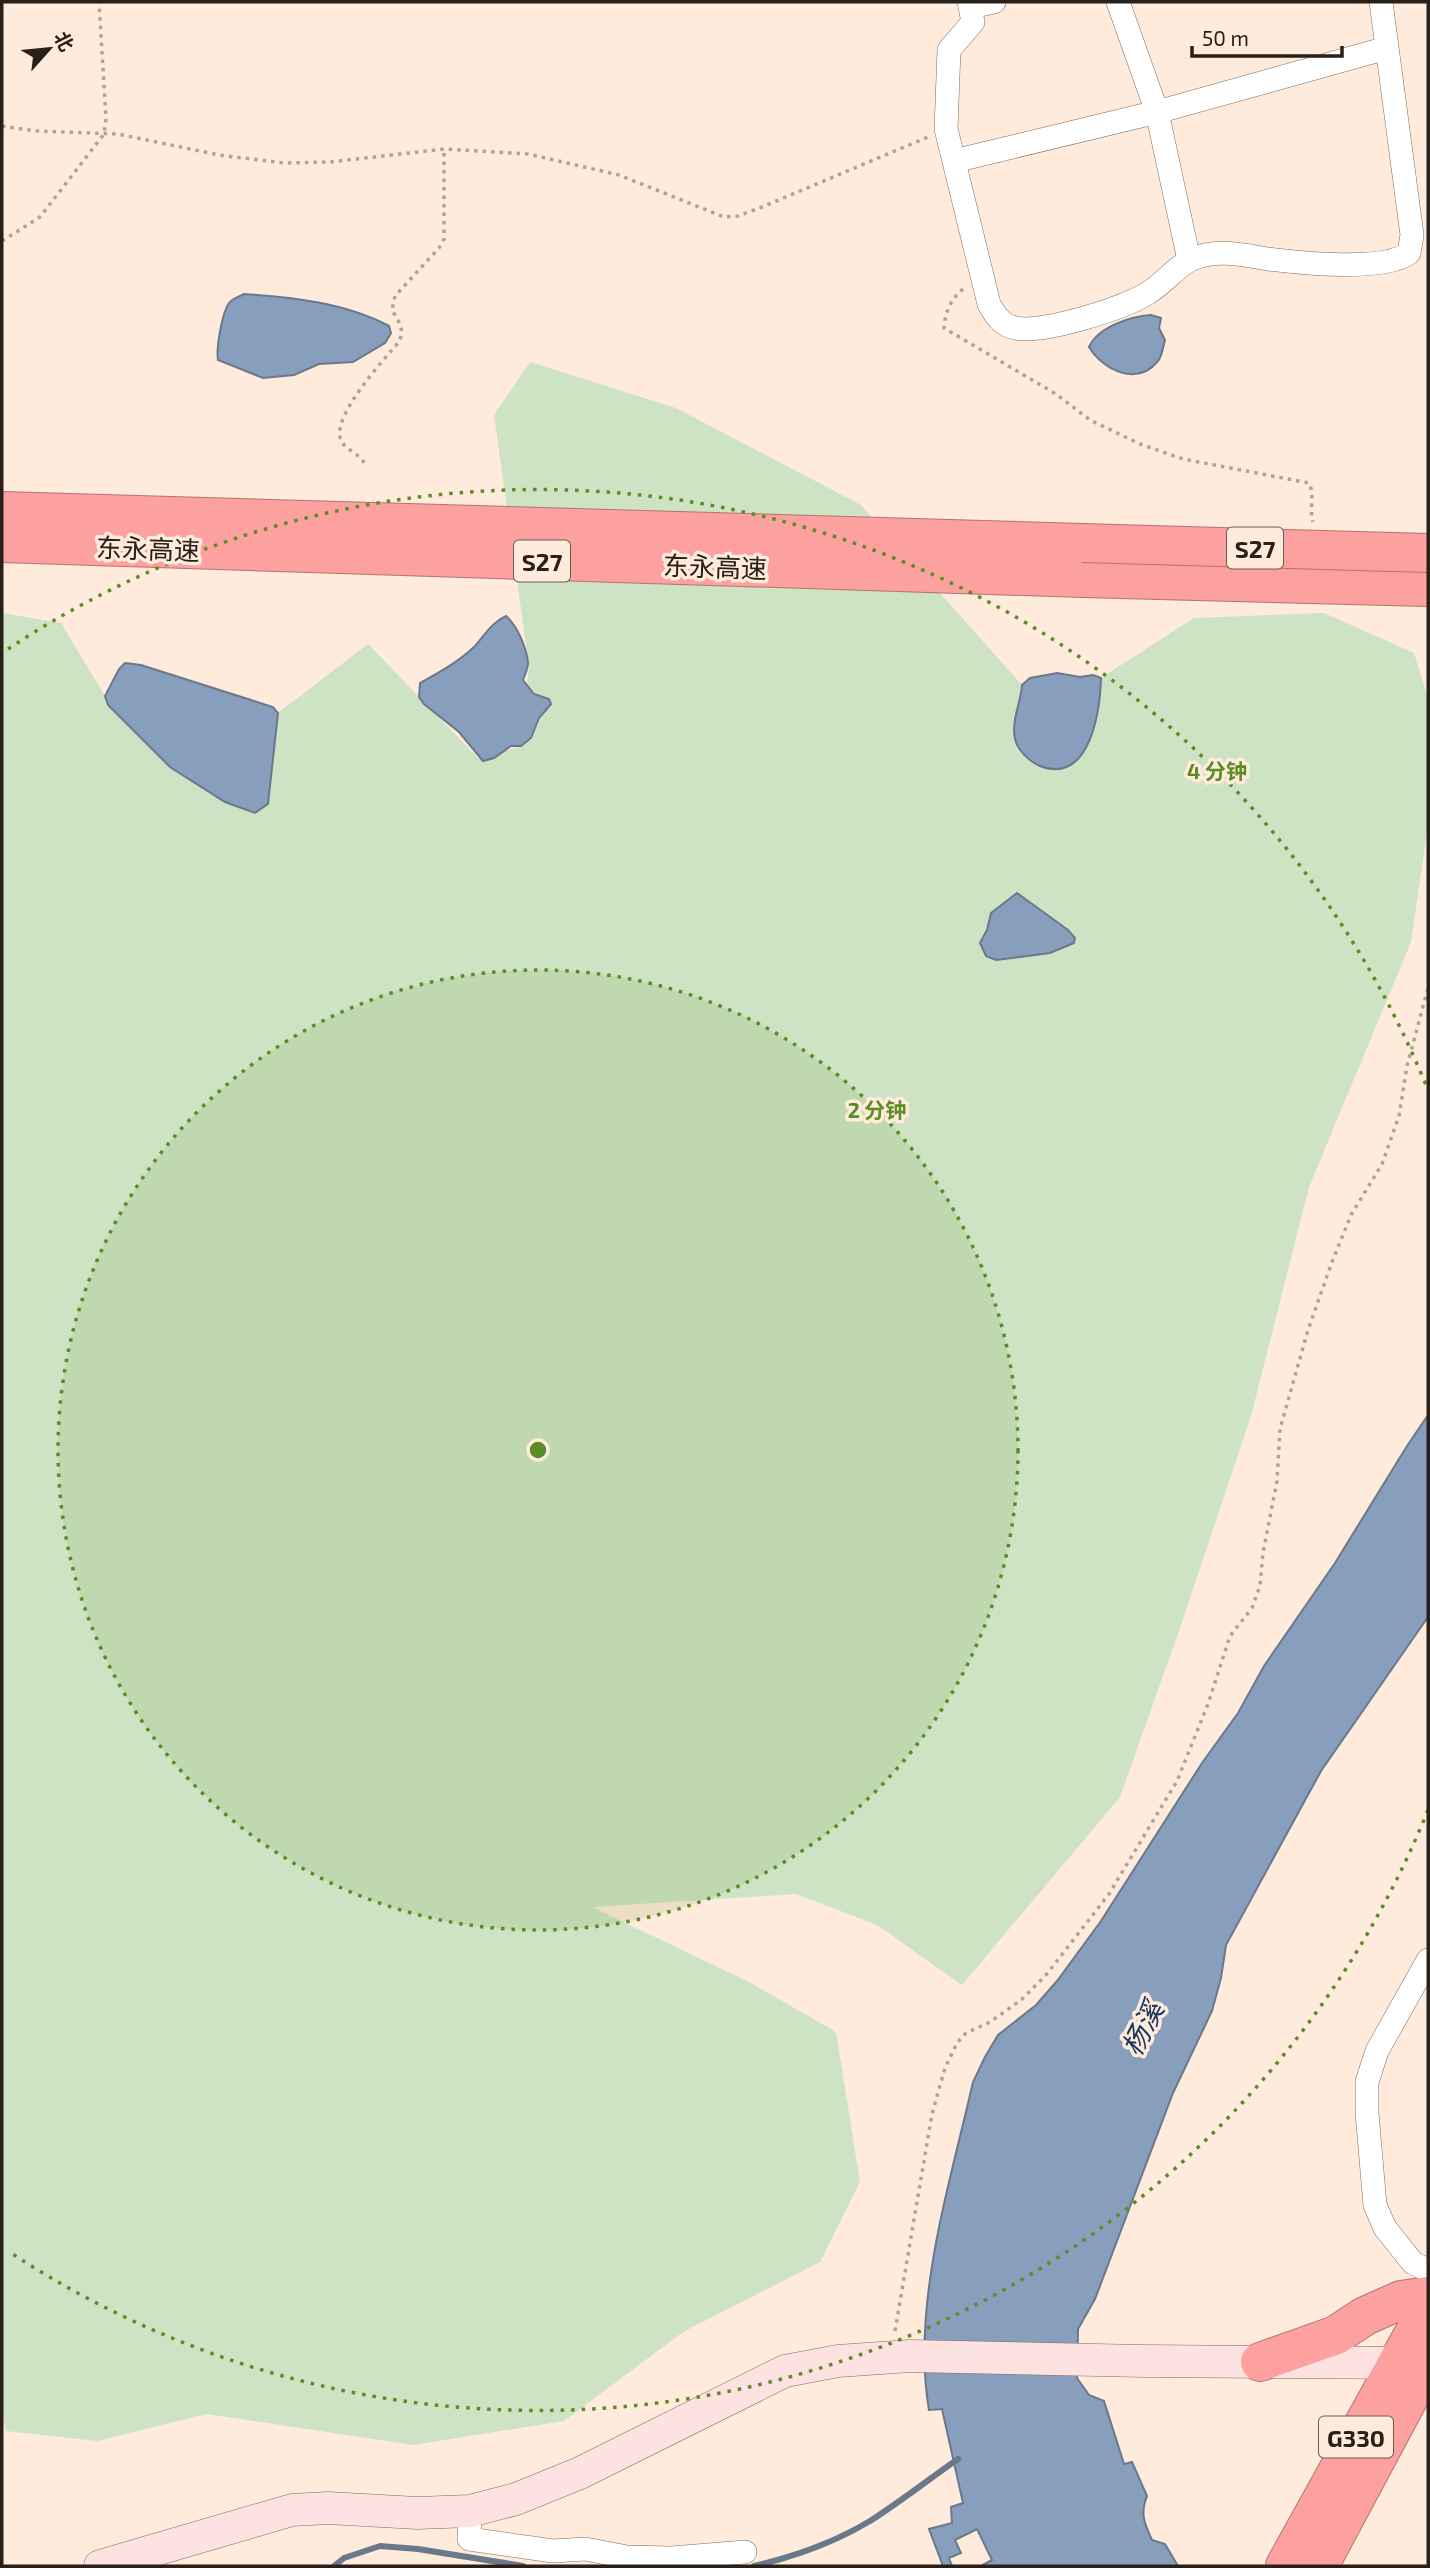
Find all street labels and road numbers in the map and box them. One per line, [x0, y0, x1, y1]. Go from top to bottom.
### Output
road number: S27 [1227, 528, 1283, 568]
street label: 东永高速 [95, 531, 201, 565]
road number: S27 [514, 540, 570, 582]
street label: 东永高速 [662, 549, 768, 583]
road number: G330 [1319, 2416, 1393, 2458]

